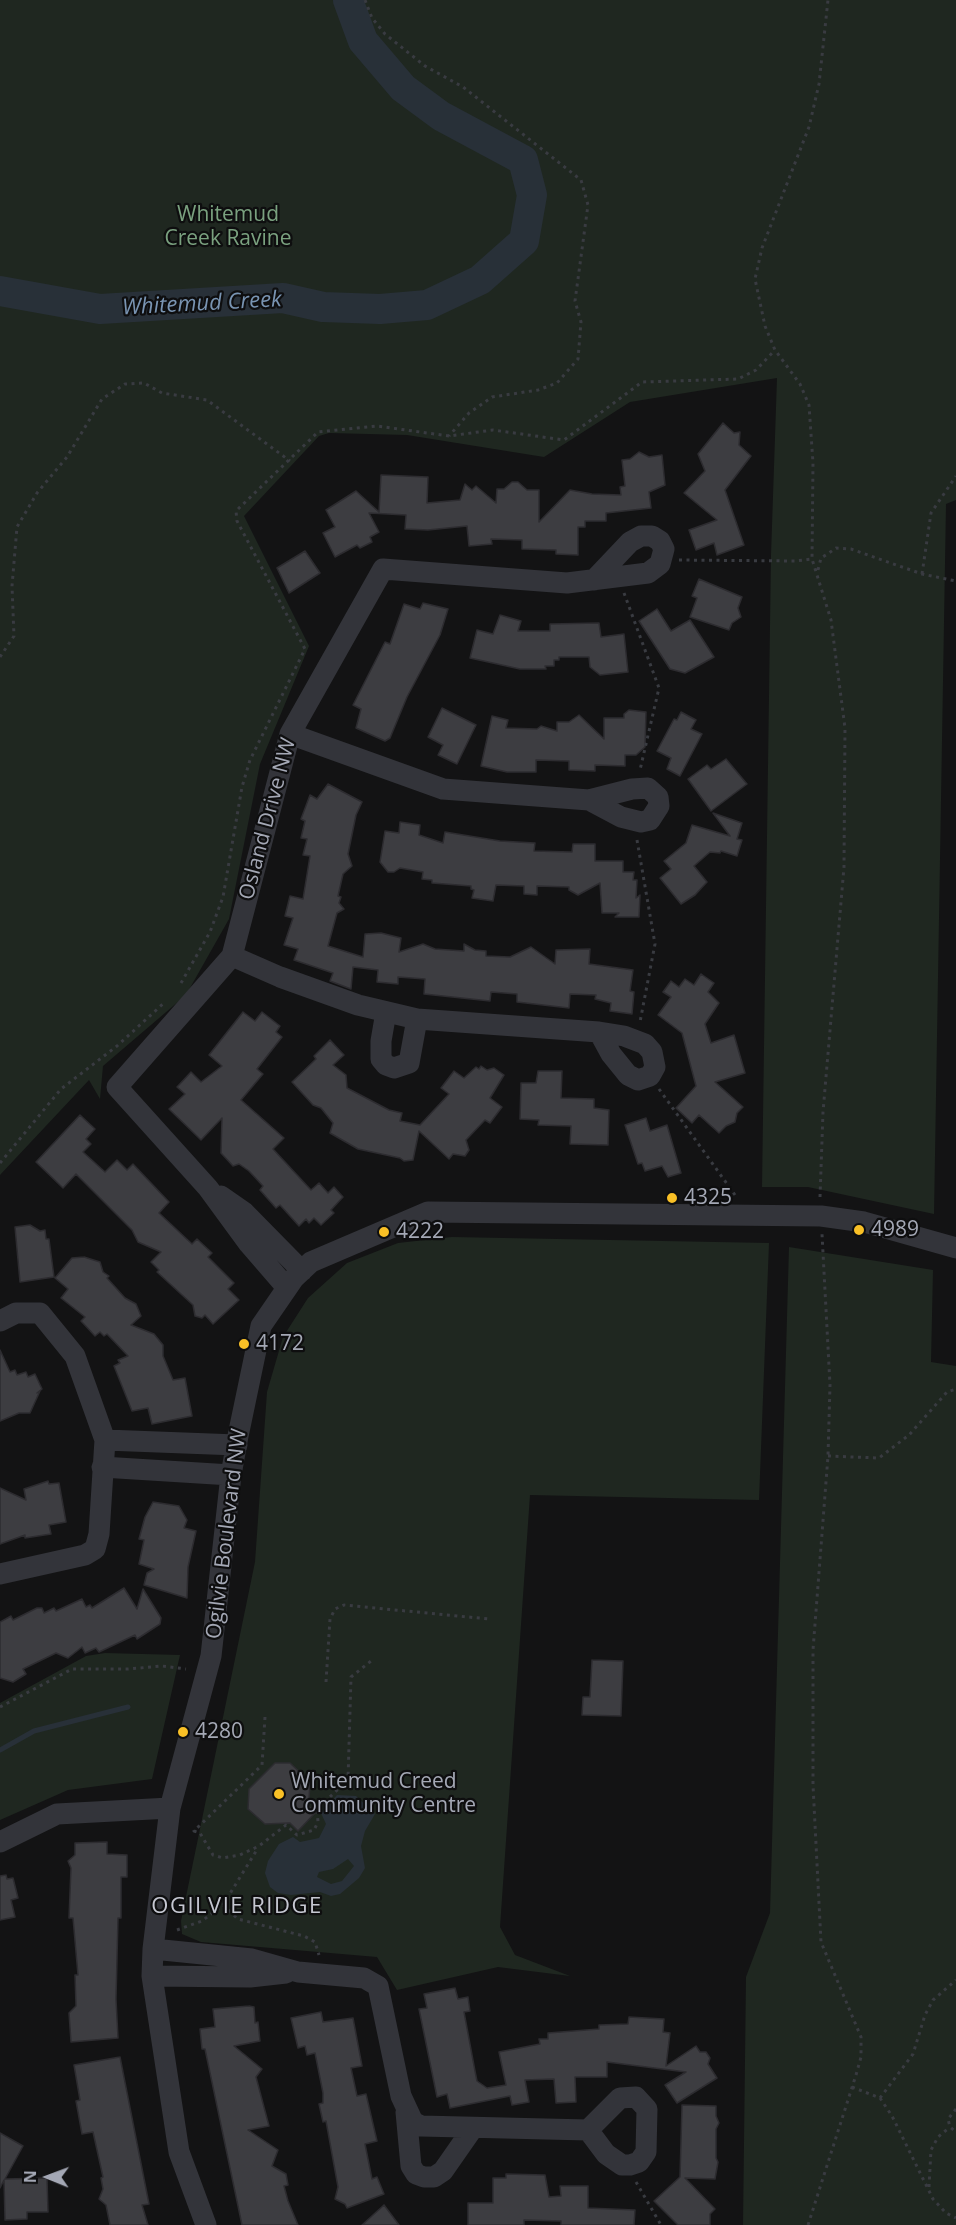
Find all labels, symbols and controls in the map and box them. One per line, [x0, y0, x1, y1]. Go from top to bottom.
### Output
park label: Whitemud Creek Ravine [165, 202, 291, 252]
water label: Whitemud Creek [122, 287, 282, 321]
street label: Osland Drive NW [234, 735, 302, 903]
place label: 4325 [684, 1185, 732, 1211]
marker: 4325 [665, 1191, 679, 1205]
place label: 4989 [871, 1217, 919, 1243]
place label: 4222 [396, 1219, 444, 1245]
marker: 4989 [852, 1223, 866, 1237]
marker: 4222 [377, 1225, 391, 1239]
place label: 4172 [256, 1331, 304, 1357]
marker: 4172 [237, 1337, 251, 1351]
street label: Ogilvie Boulevard NW [202, 1427, 252, 1641]
place label: 4280 [195, 1719, 243, 1745]
marker: 4280 [176, 1725, 190, 1739]
place label: Whitemud Creed Community Centre [291, 1769, 476, 1819]
marker: Whitemud Creed Community Centre [272, 1787, 286, 1801]
district label: OGILVIE RIDGE [151, 1894, 323, 1920]
north arrow [18, 2147, 78, 2207]
text: N [19, 2170, 41, 2183]

